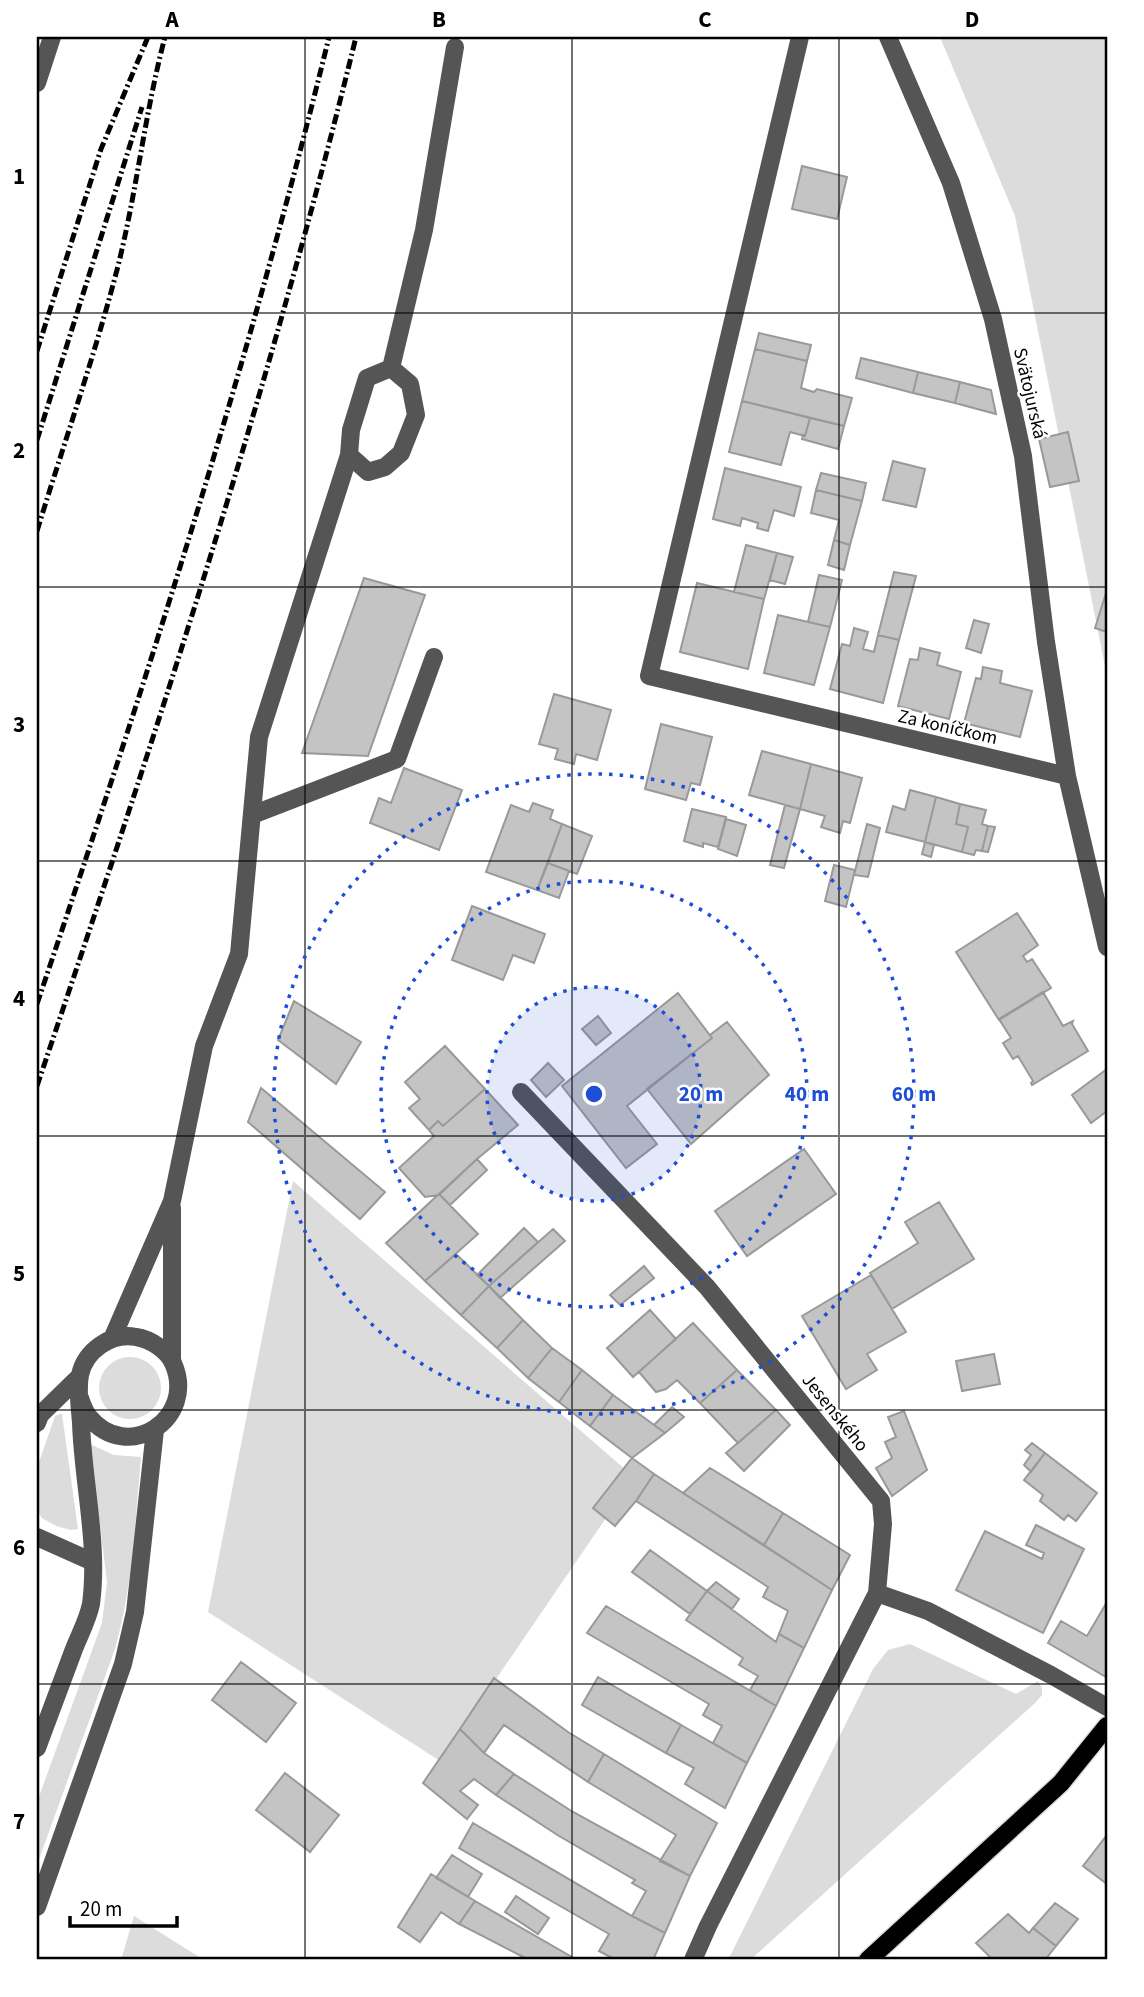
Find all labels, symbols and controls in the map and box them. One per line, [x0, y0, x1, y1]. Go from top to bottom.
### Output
text: A [164, 3, 179, 36]
text: B [432, 3, 446, 36]
text: C [698, 3, 712, 36]
text: D [965, 3, 979, 36]
text: 1 [13, 160, 25, 193]
street label: Svätojurská [1006, 345, 1053, 442]
text: 2 [13, 434, 25, 467]
street label: Za koníčkom [895, 703, 1000, 752]
text: 3 [13, 708, 25, 741]
text: 4 [13, 982, 25, 1015]
text: 20 m [679, 1079, 723, 1109]
text: 40 m [785, 1079, 829, 1109]
text: 60 m [892, 1079, 936, 1109]
centre of rings [582, 1082, 606, 1106]
text: 5 [13, 1257, 25, 1290]
street label: Jesenského [795, 1368, 875, 1458]
text: 6 [13, 1531, 25, 1564]
text: 7 [13, 1805, 25, 1838]
scale bar [70, 1885, 177, 1929]
text: 20 m [80, 1894, 122, 1924]

